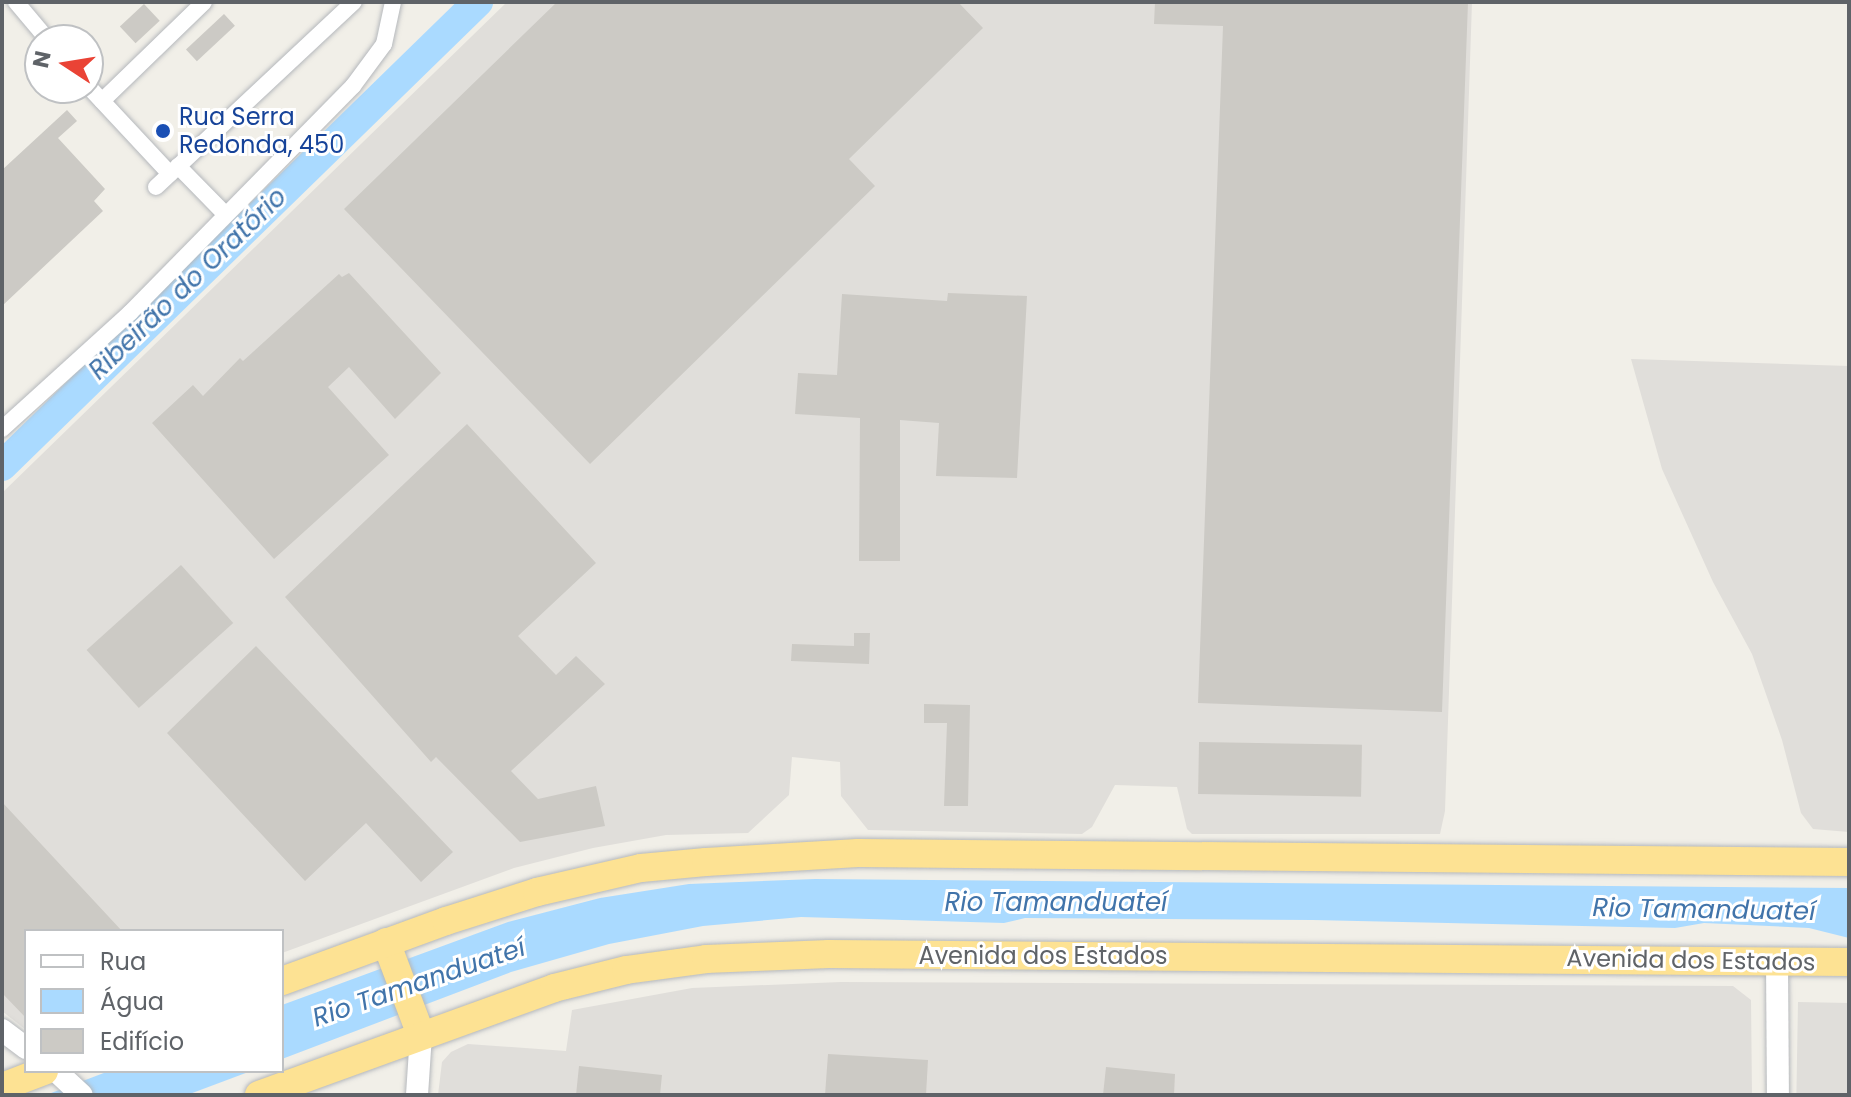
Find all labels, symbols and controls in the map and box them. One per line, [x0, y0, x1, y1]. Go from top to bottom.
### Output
north arrow [24, 24, 104, 104]
text: N [25, 48, 59, 71]
place label: Rua Serra Redonda, 450 [179, 103, 344, 159]
marker: Rua Serra Redonda, 450 [154, 122, 172, 140]
water label: Ribeirão do Oratório [83, 182, 293, 386]
water label: Rio Tamanduateí [944, 887, 1168, 919]
water label: Rio Tamanduateí [1592, 892, 1816, 928]
legend [24, 929, 284, 1073]
water label: Rio Tamanduateí [308, 932, 530, 1034]
street label: Avenida dos Estados [918, 942, 1168, 970]
street label: Avenida dos Estados [1566, 943, 1816, 977]
text: Rua [100, 945, 146, 978]
text: Água [100, 985, 164, 1018]
text: Edifício [100, 1025, 184, 1058]

